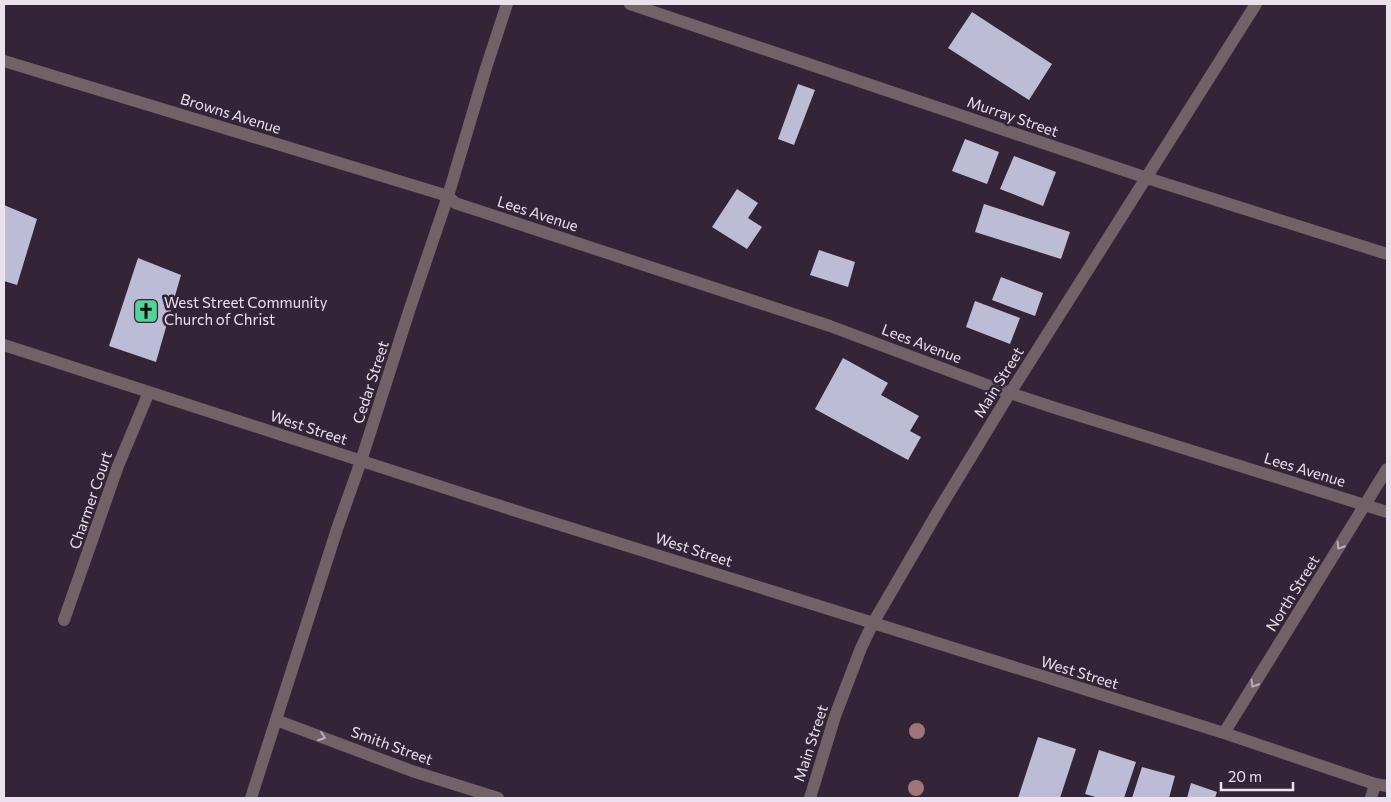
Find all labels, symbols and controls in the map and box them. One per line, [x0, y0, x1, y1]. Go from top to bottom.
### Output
street label: Browns Avenue [178, 89, 284, 137]
street label: Murray Street [965, 92, 1061, 140]
street label: Lees Avenue [495, 191, 581, 235]
place label: West Street Community Church of Christ [164, 293, 328, 328]
church icon: West Street Community Church of Christ [133, 298, 159, 324]
street label: Lees Avenue [880, 320, 965, 367]
street label: Cedar Street [348, 338, 392, 426]
street label: Main Street [969, 343, 1027, 421]
street label: West Street [268, 406, 350, 448]
street label: Lees Avenue [1262, 448, 1348, 490]
street label: Charmer Court [65, 449, 115, 551]
street label: West Street [653, 528, 735, 570]
one-way arrow [1336, 541, 1346, 550]
street label: North Street [1262, 552, 1322, 634]
street label: West Street [1039, 652, 1121, 692]
one-way arrow [1251, 679, 1260, 688]
street label: Main Street [789, 702, 831, 784]
street label: Smith Street [349, 722, 435, 768]
one-way arrow [317, 731, 326, 741]
scale bar [1221, 760, 1294, 792]
text: 20 m [1228, 767, 1262, 785]

